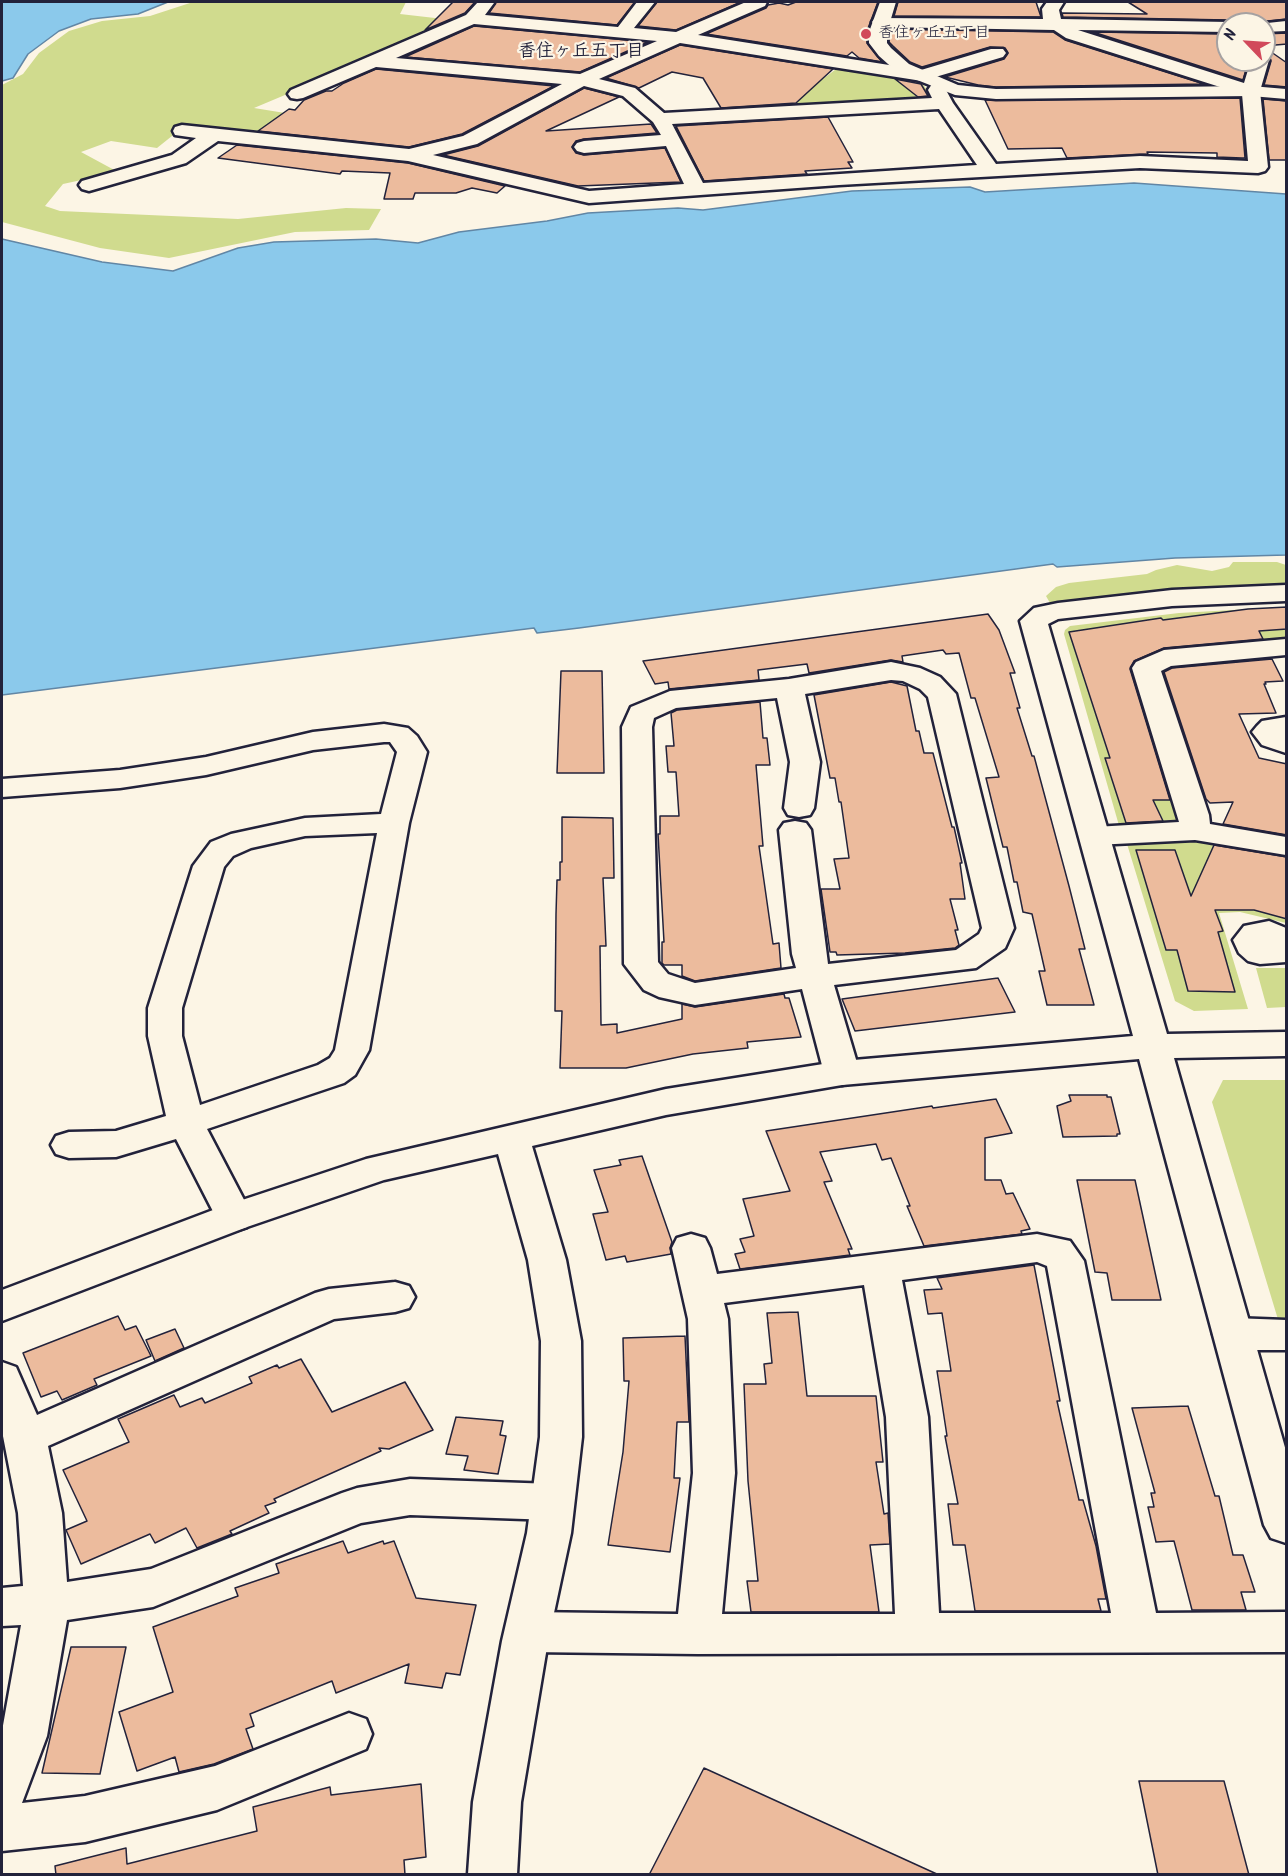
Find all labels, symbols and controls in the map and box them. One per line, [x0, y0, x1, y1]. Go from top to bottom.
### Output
north arrow [1216, 12, 1276, 72]
place label: 香住ヶ丘五丁目 [878, 24, 990, 44]
text: N [1218, 25, 1245, 45]
marker: 香住ヶ丘五丁目 [859, 27, 873, 41]
district label: 香住ヶ丘五丁目 [518, 42, 644, 64]

